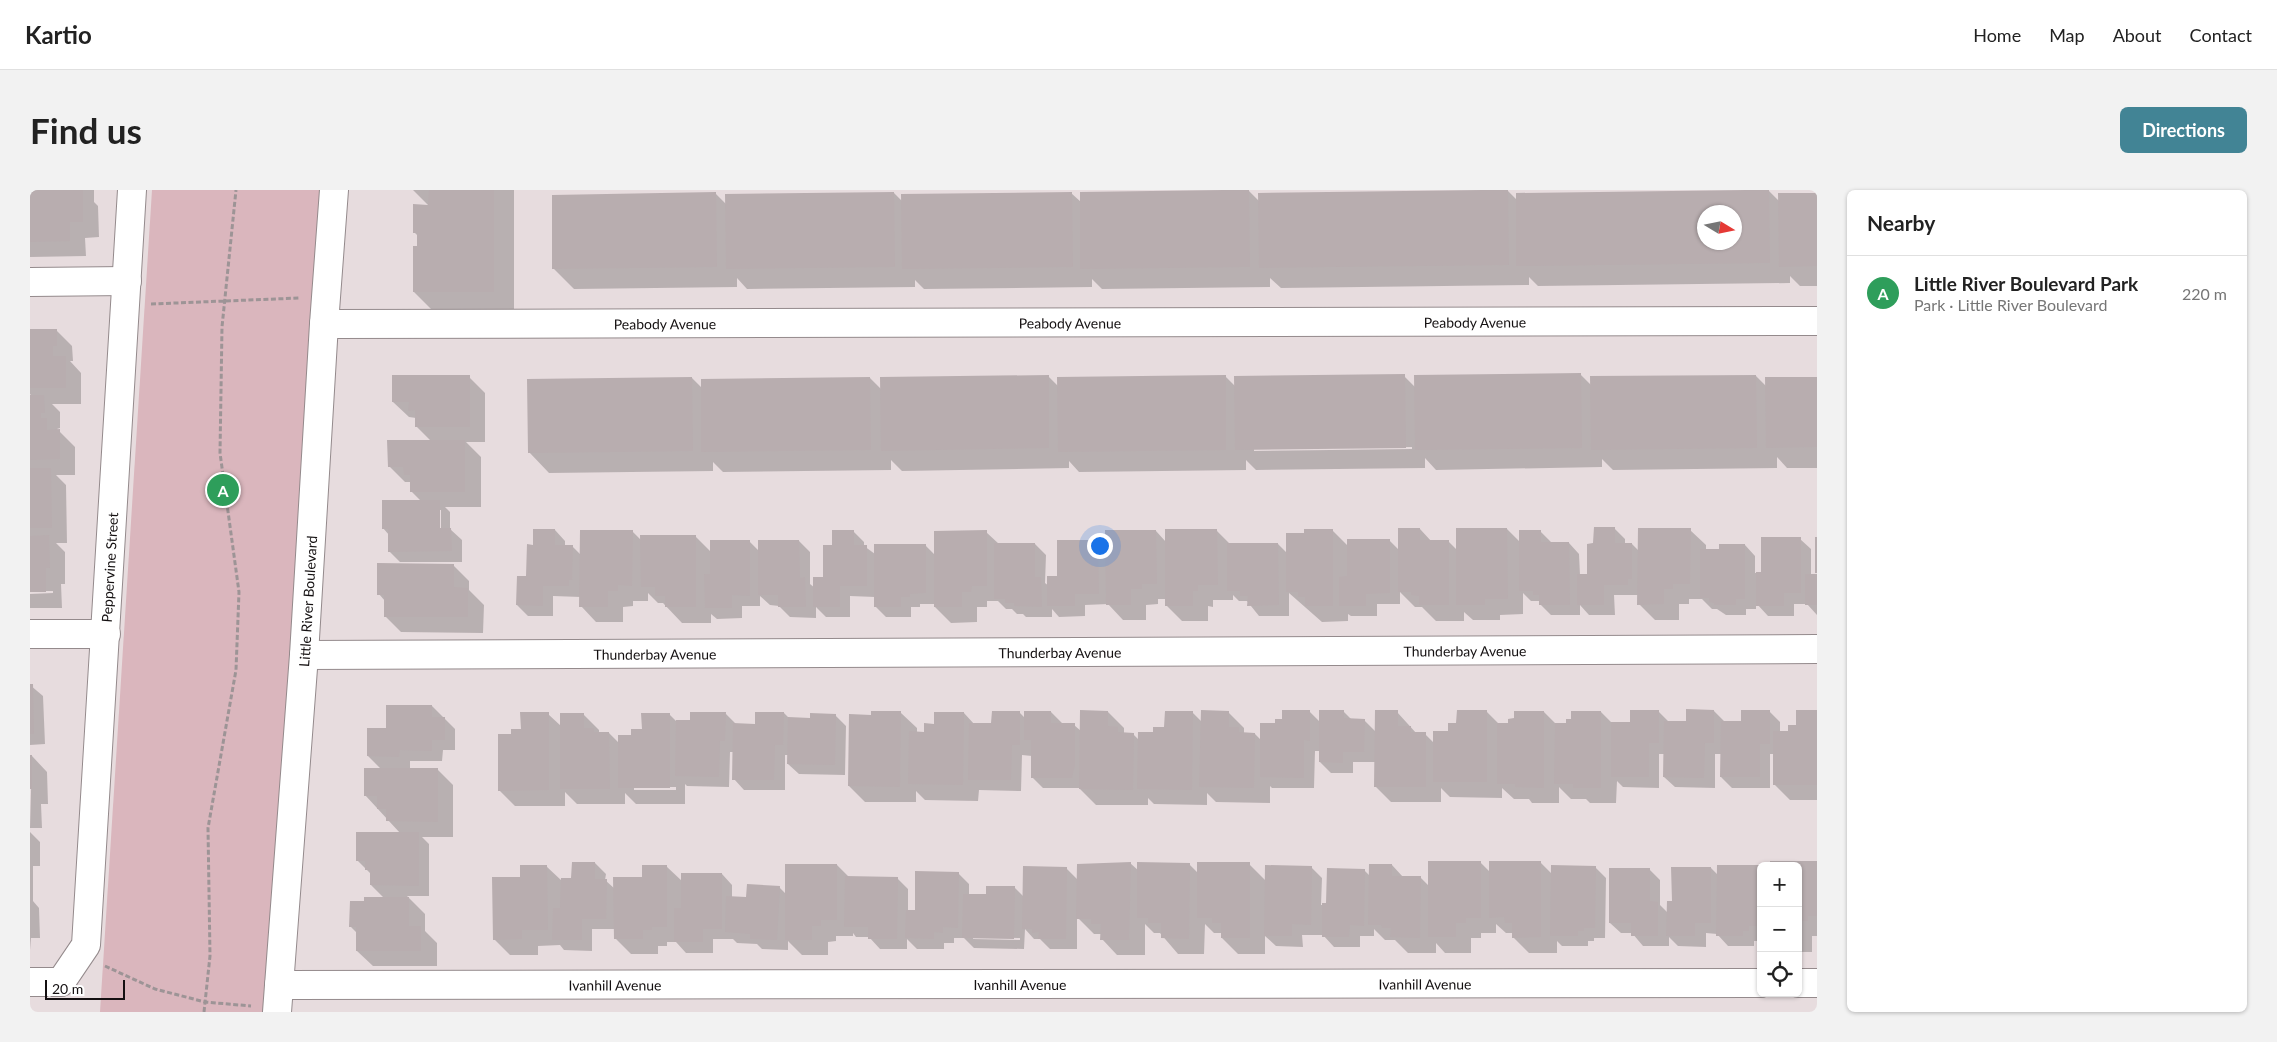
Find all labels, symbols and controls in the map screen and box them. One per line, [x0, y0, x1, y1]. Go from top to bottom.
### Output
text: Kartio [25, 20, 92, 49]
text: Home [1973, 24, 2021, 46]
text: Map [2049, 24, 2085, 46]
text: About [2113, 24, 2162, 46]
text: Contact [2190, 24, 2252, 46]
button: Directions [2120, 107, 2247, 153]
text: Find us [30, 109, 142, 151]
north arrow [1697, 205, 1742, 250]
text: Nearby [1867, 210, 1935, 235]
text: Little River Boulevard Park [1914, 272, 2138, 295]
text: A [1877, 284, 1889, 303]
text: 220 m [2182, 284, 2227, 303]
text: Park · Little River Boulevard [1914, 295, 2108, 314]
street label: Peabody Avenue [1424, 313, 1526, 330]
street label: Peabody Avenue [1019, 314, 1121, 331]
street label: Peabody Avenue [614, 315, 716, 332]
pin: A [207, 471, 239, 509]
street label: Peppervine Street [97, 512, 121, 623]
your location [1087, 533, 1113, 559]
street label: Little River Boulevard [295, 535, 320, 667]
street label: Thunderbay Avenue [1403, 642, 1527, 659]
street label: Thunderbay Avenue [998, 643, 1122, 661]
street label: Thunderbay Avenue [593, 645, 717, 662]
map controls [1757, 862, 1802, 997]
button: + [1757, 862, 1802, 907]
button: − [1757, 907, 1802, 952]
button: locate [1757, 952, 1802, 997]
street label: Ivanhill Avenue [974, 975, 1066, 993]
street label: Ivanhill Avenue [1379, 975, 1471, 992]
street label: Ivanhill Avenue [569, 976, 661, 993]
scale bar [45, 977, 125, 1000]
text: 20 m [52, 980, 83, 997]

